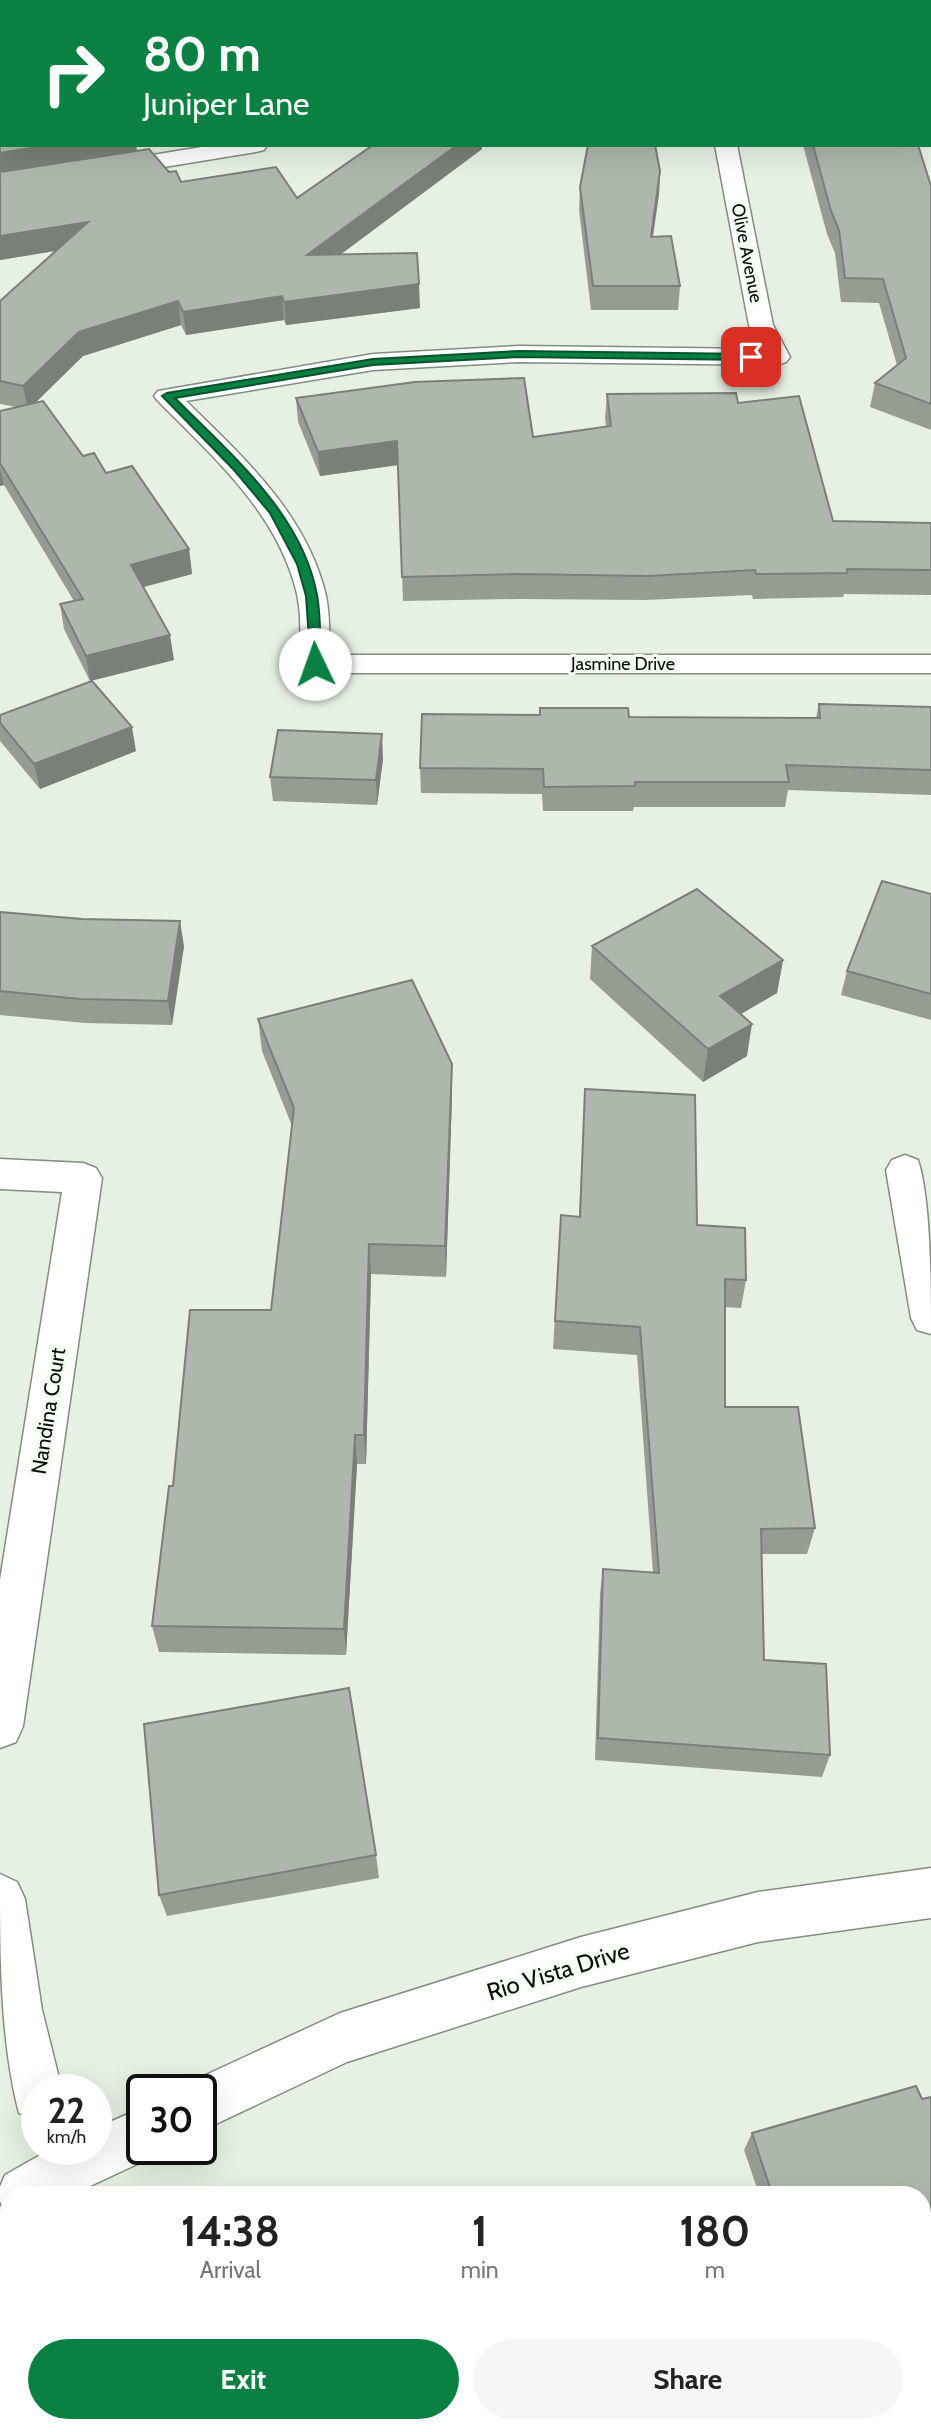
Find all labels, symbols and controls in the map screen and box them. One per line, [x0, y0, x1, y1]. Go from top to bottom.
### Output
text: 80 m [143, 24, 261, 83]
icon: right [28, 28, 119, 119]
text: Juniper Lane [143, 84, 309, 123]
street label: Olive Avenue [727, 201, 767, 305]
pin [721, 327, 781, 387]
icon: arrive [732, 338, 770, 376]
position arrow [278, 627, 352, 701]
street label: Jasmine Drive [570, 653, 675, 675]
street label: Nandina Court [26, 1346, 70, 1476]
street label: Rio Vista Drive [483, 1936, 633, 2006]
speed limit sign: 30 [126, 2074, 217, 2165]
text: 22 [48, 2089, 85, 2132]
text: km/h [47, 2126, 86, 2148]
text: 14:38 [181, 2205, 280, 2257]
text: 1 [472, 2205, 487, 2257]
text: 180 [680, 2205, 750, 2257]
text: Arrival [200, 2256, 261, 2284]
text: min [461, 2256, 499, 2284]
text: m [705, 2256, 725, 2284]
button: Exit [28, 2339, 459, 2419]
button: Share [473, 2339, 903, 2419]

